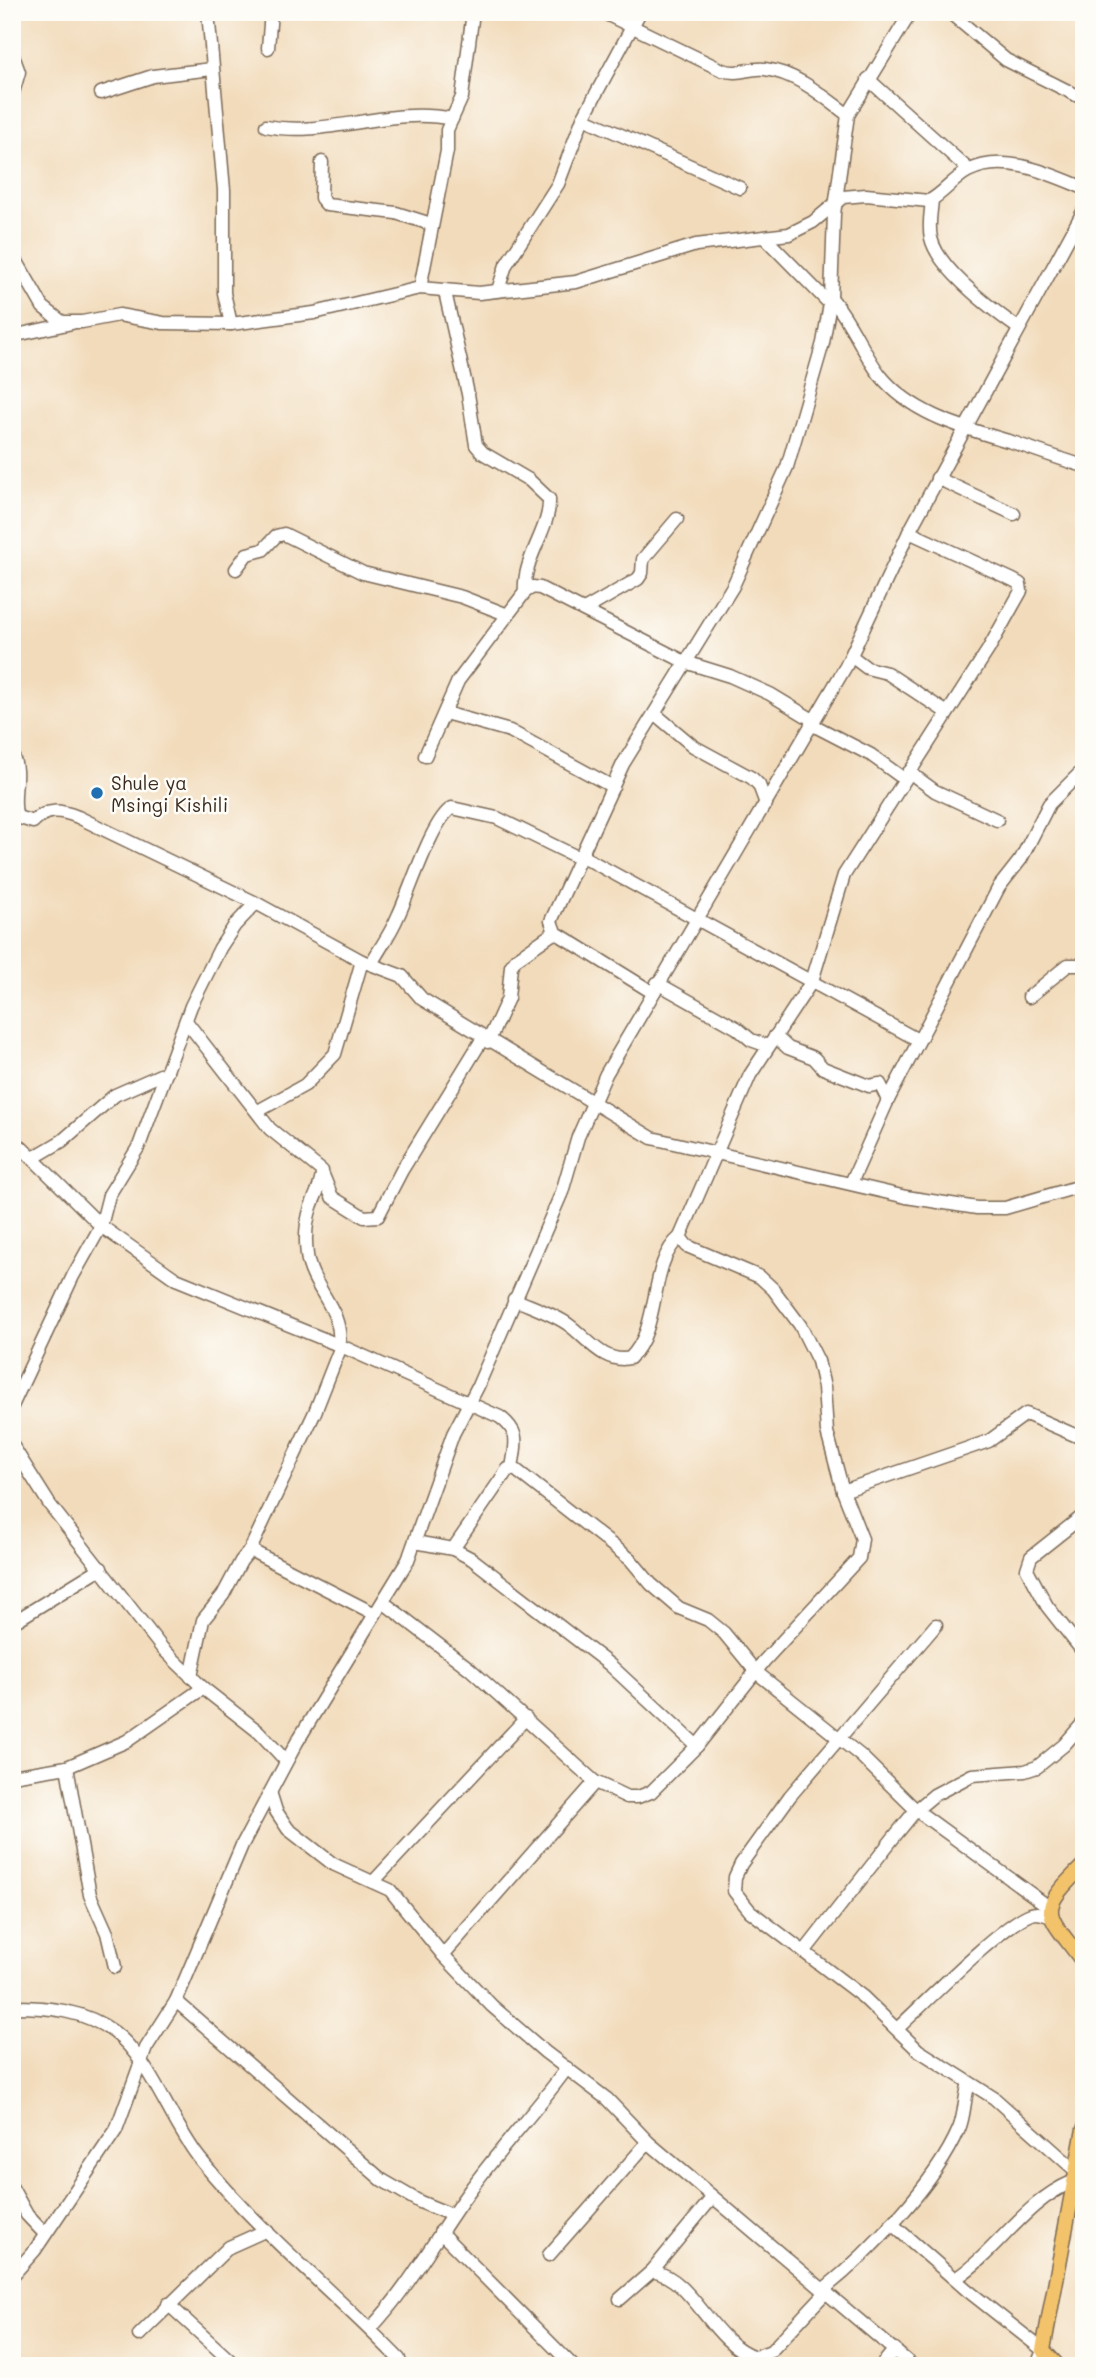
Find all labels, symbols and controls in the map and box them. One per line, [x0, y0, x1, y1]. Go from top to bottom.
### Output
place label: Shule ya Msingi Kishili [111, 770, 228, 817]
marker: Shule ya Msingi Kishili [89, 785, 105, 801]

